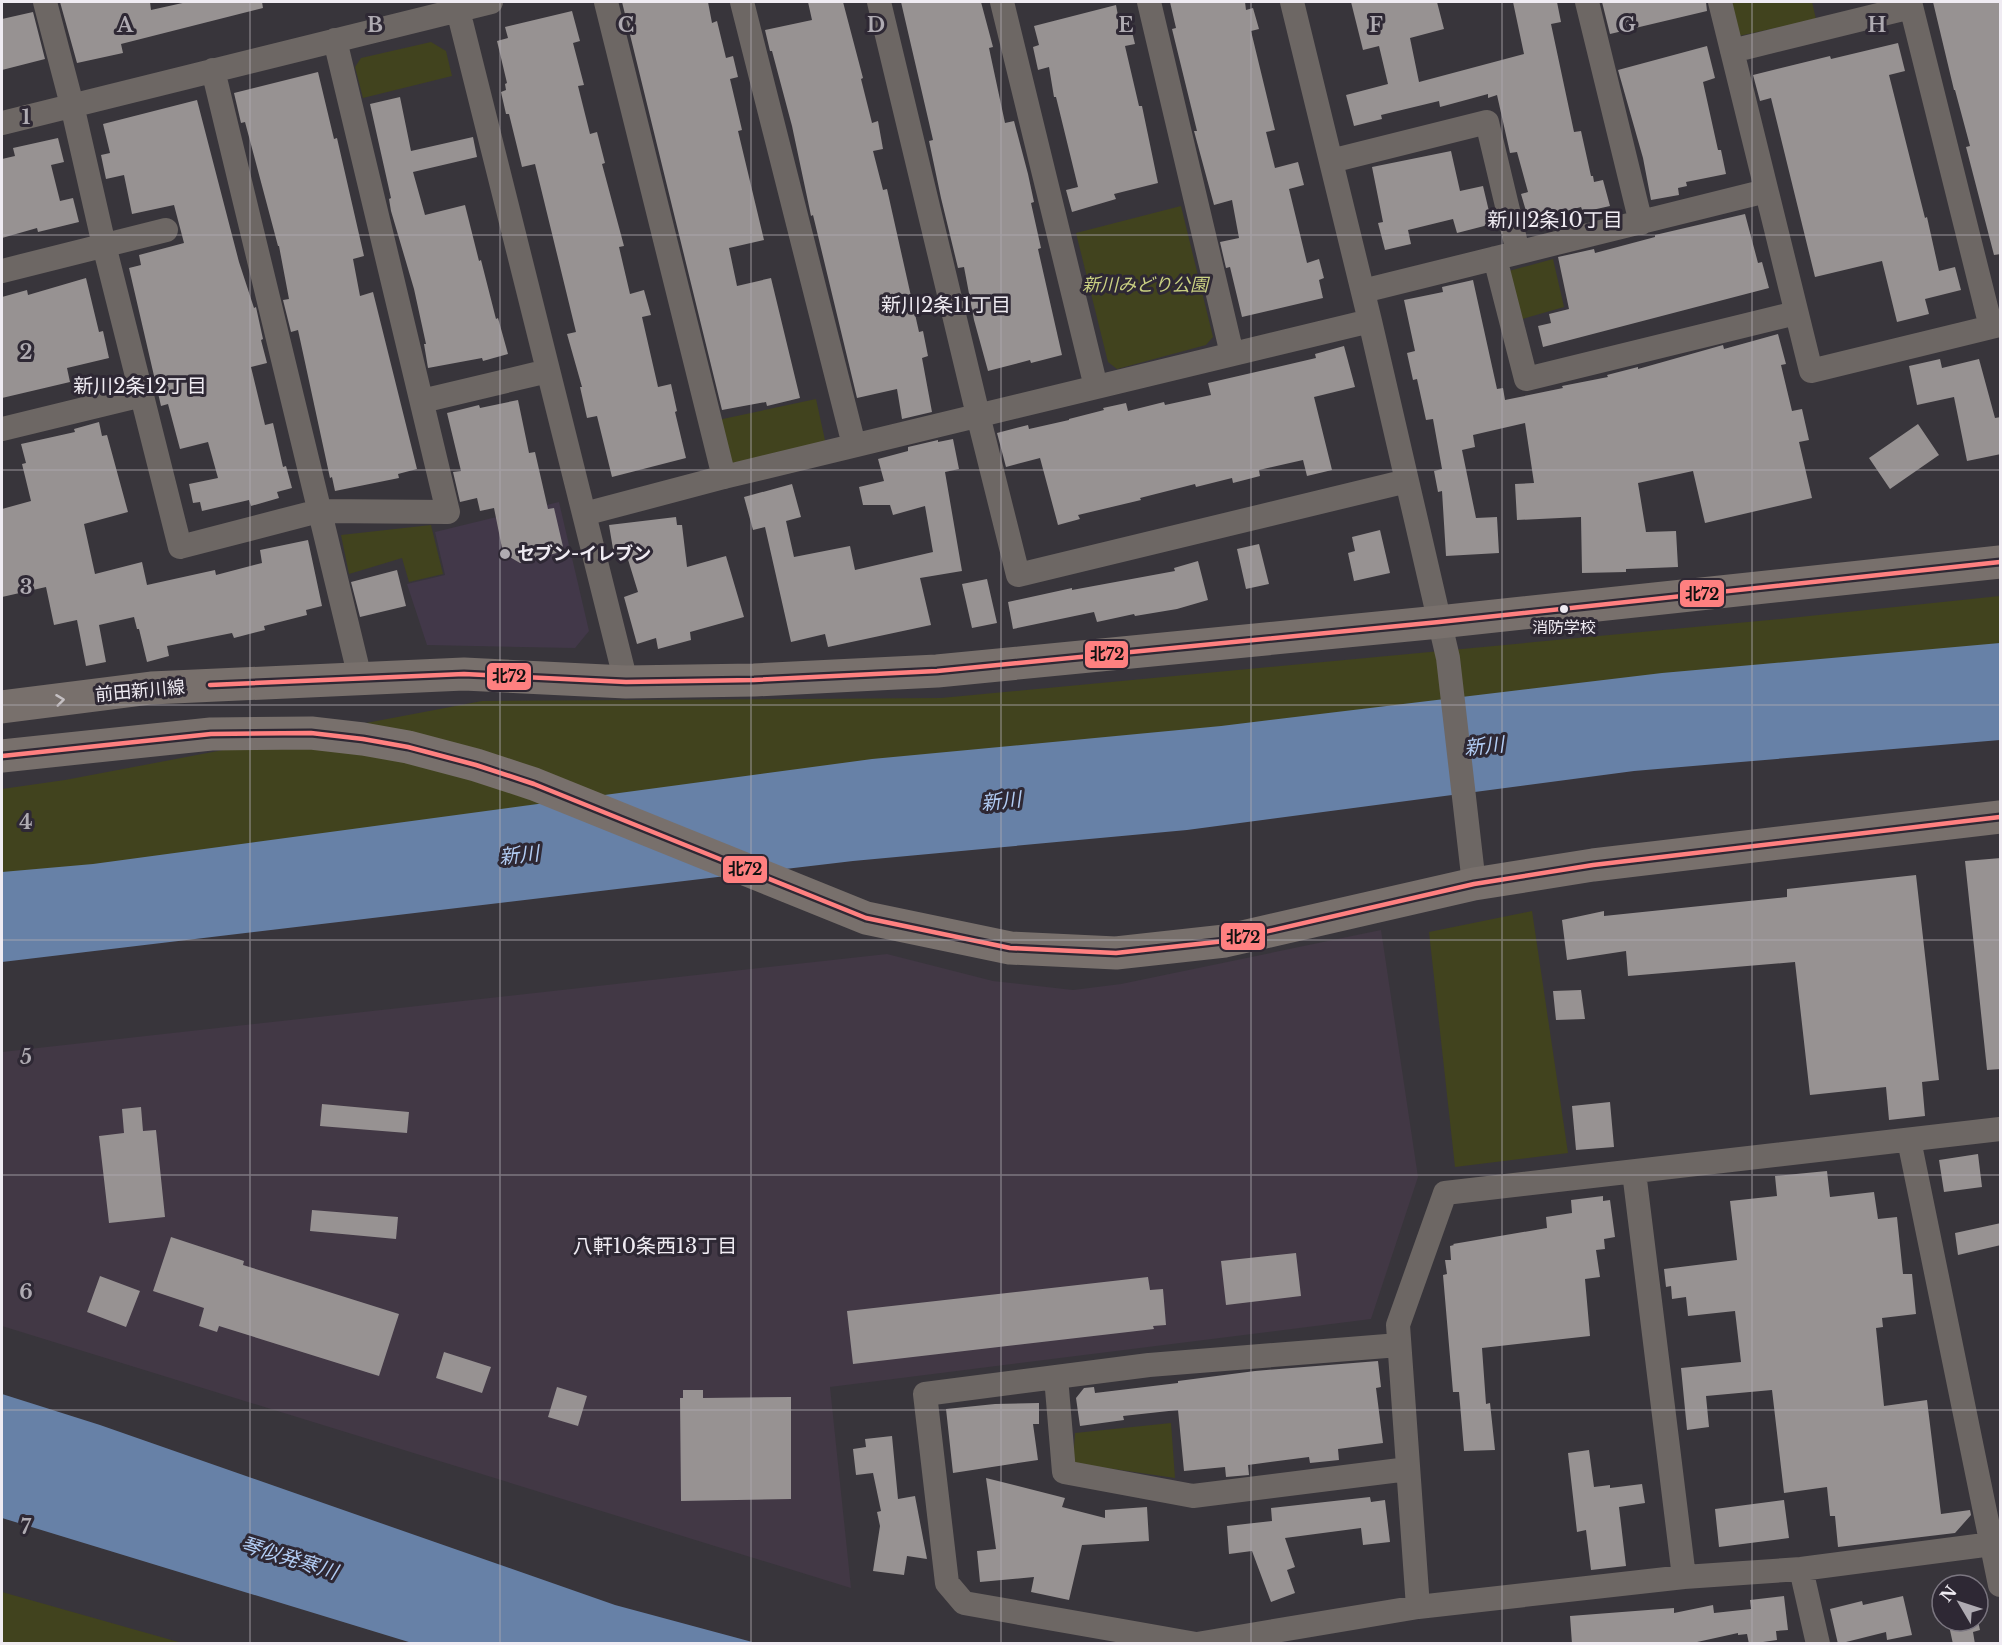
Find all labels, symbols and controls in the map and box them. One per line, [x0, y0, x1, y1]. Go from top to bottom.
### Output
text: A [116, 13, 134, 37]
text: B [367, 13, 383, 37]
text: C [618, 13, 634, 37]
text: D [867, 13, 885, 37]
text: E [1118, 13, 1134, 37]
text: F [1369, 13, 1383, 37]
text: G [1618, 13, 1636, 37]
text: H [1868, 13, 1887, 37]
text: 1 [22, 105, 31, 129]
district label: 新川2条10丁目 [1487, 208, 1623, 232]
park label: 新川みどり公園 [1082, 274, 1211, 296]
district label: 新川2条11丁目 [881, 293, 1011, 317]
text: 2 [19, 340, 33, 364]
district label: 新川2条12丁目 [73, 374, 207, 398]
place label: セブン-イレブン [517, 543, 651, 565]
marker: セブン-イレブン [498, 547, 512, 561]
text: 3 [20, 575, 32, 599]
line badge: 北72 [1679, 579, 1725, 608]
text: 北72 [1685, 584, 1719, 604]
marker: 消防学校 [1558, 603, 1570, 615]
place label: 消防学校 [1532, 617, 1596, 637]
line badge: 北72 [1084, 640, 1129, 669]
text: 北72 [1090, 644, 1124, 664]
line badge: 北72 [486, 662, 532, 691]
text: 北72 [492, 666, 526, 686]
street label: 前田新川線 [94, 676, 186, 706]
one-way arrow [55, 694, 64, 706]
water label: 新川 [1463, 732, 1507, 760]
water label: 新川 [980, 787, 1024, 815]
text: 4 [19, 810, 33, 834]
water label: 新川 [498, 841, 542, 869]
line badge: 北72 [722, 855, 768, 884]
text: 北72 [728, 859, 762, 879]
line badge: 北72 [1220, 922, 1266, 951]
text: 北72 [1226, 927, 1260, 947]
text: 5 [20, 1045, 32, 1069]
district label: 八軒10条西13丁目 [573, 1234, 737, 1258]
text: 6 [19, 1280, 33, 1304]
text: 7 [21, 1515, 32, 1539]
water label: 琴似発寒川 [238, 1532, 342, 1585]
north arrow [1930, 1573, 1990, 1633]
text: N [1936, 1581, 1961, 1606]

